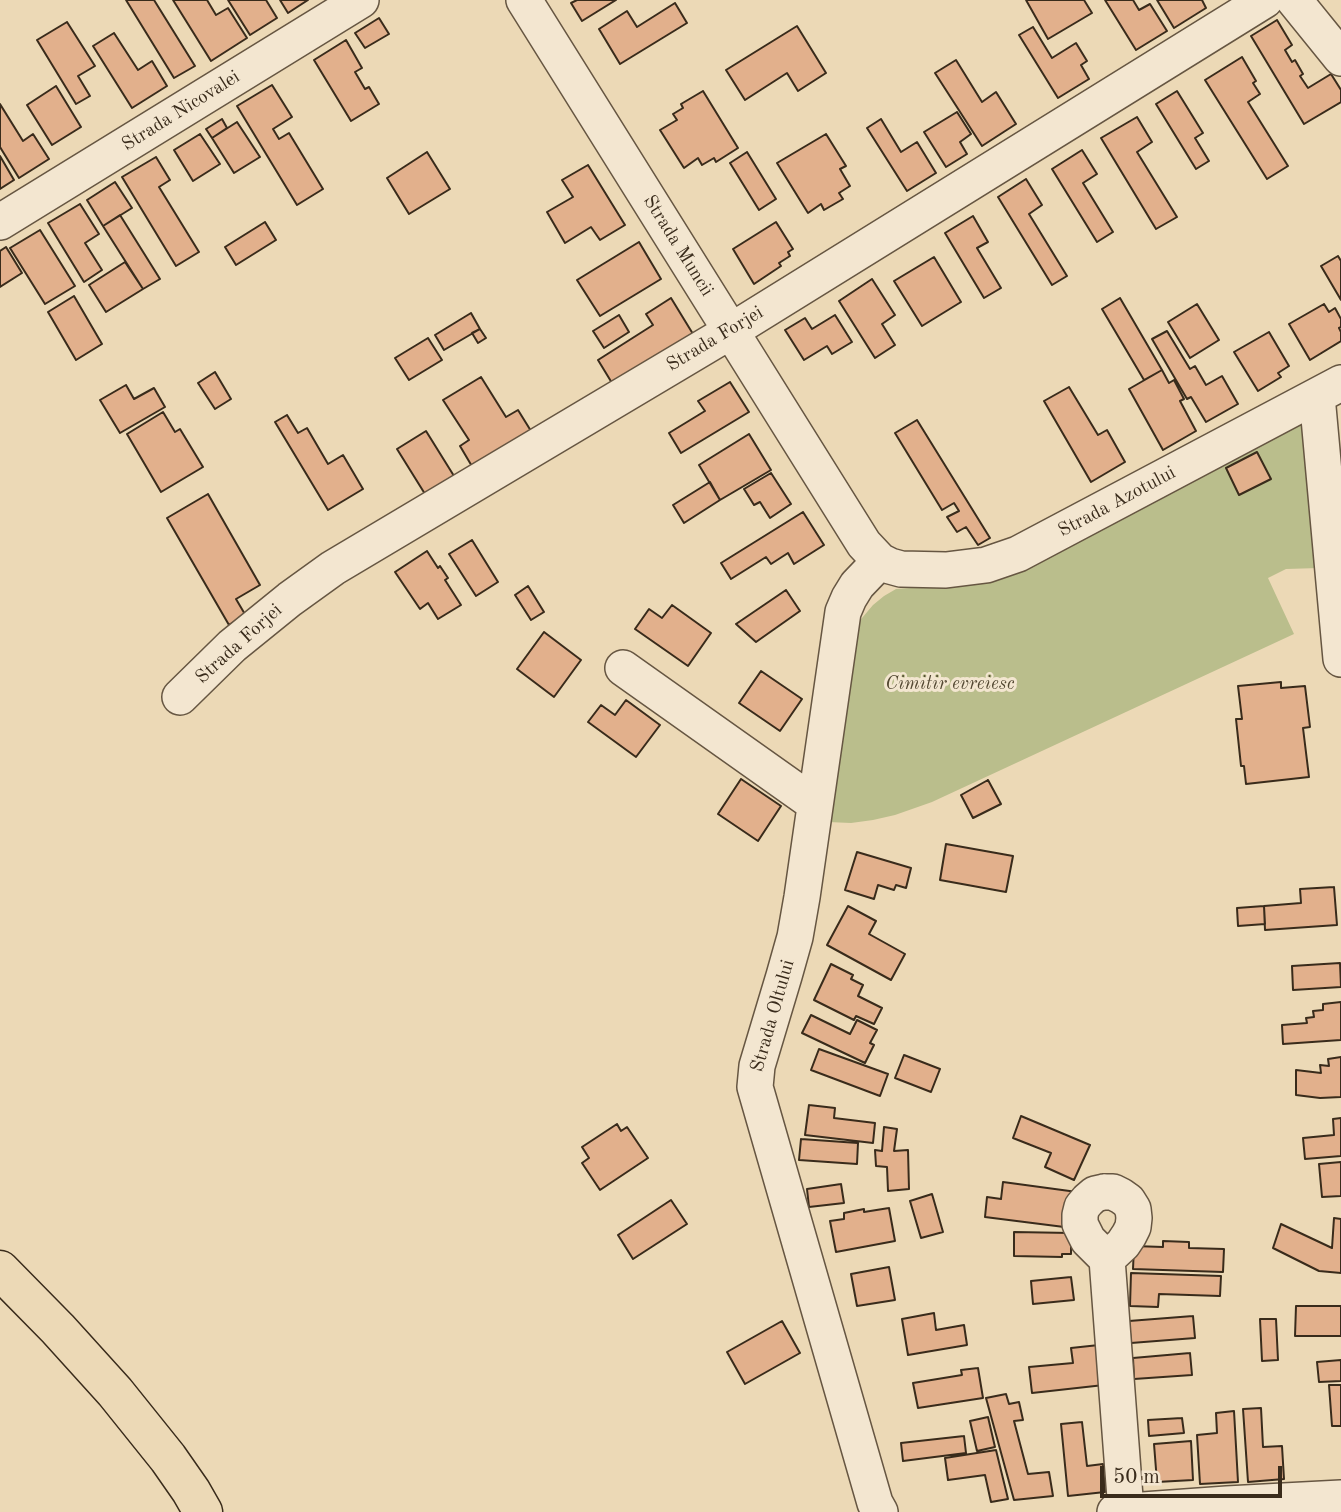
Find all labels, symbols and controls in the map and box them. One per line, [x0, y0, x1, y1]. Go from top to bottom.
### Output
street label: Strada Nicovalei [118, 66, 244, 156]
street label: Strada Muncii [638, 191, 718, 301]
street label: Strada Forjei [662, 301, 768, 377]
street label: Strada Azotului [1054, 461, 1180, 543]
street label: Strada Forjei [191, 599, 287, 689]
park label: Cimitir evreiesc [885, 673, 1015, 695]
street label: Strada Oltului [746, 957, 800, 1075]
scale bar [1103, 1452, 1285, 1496]
text: 50 m [1113, 1467, 1160, 1488]

